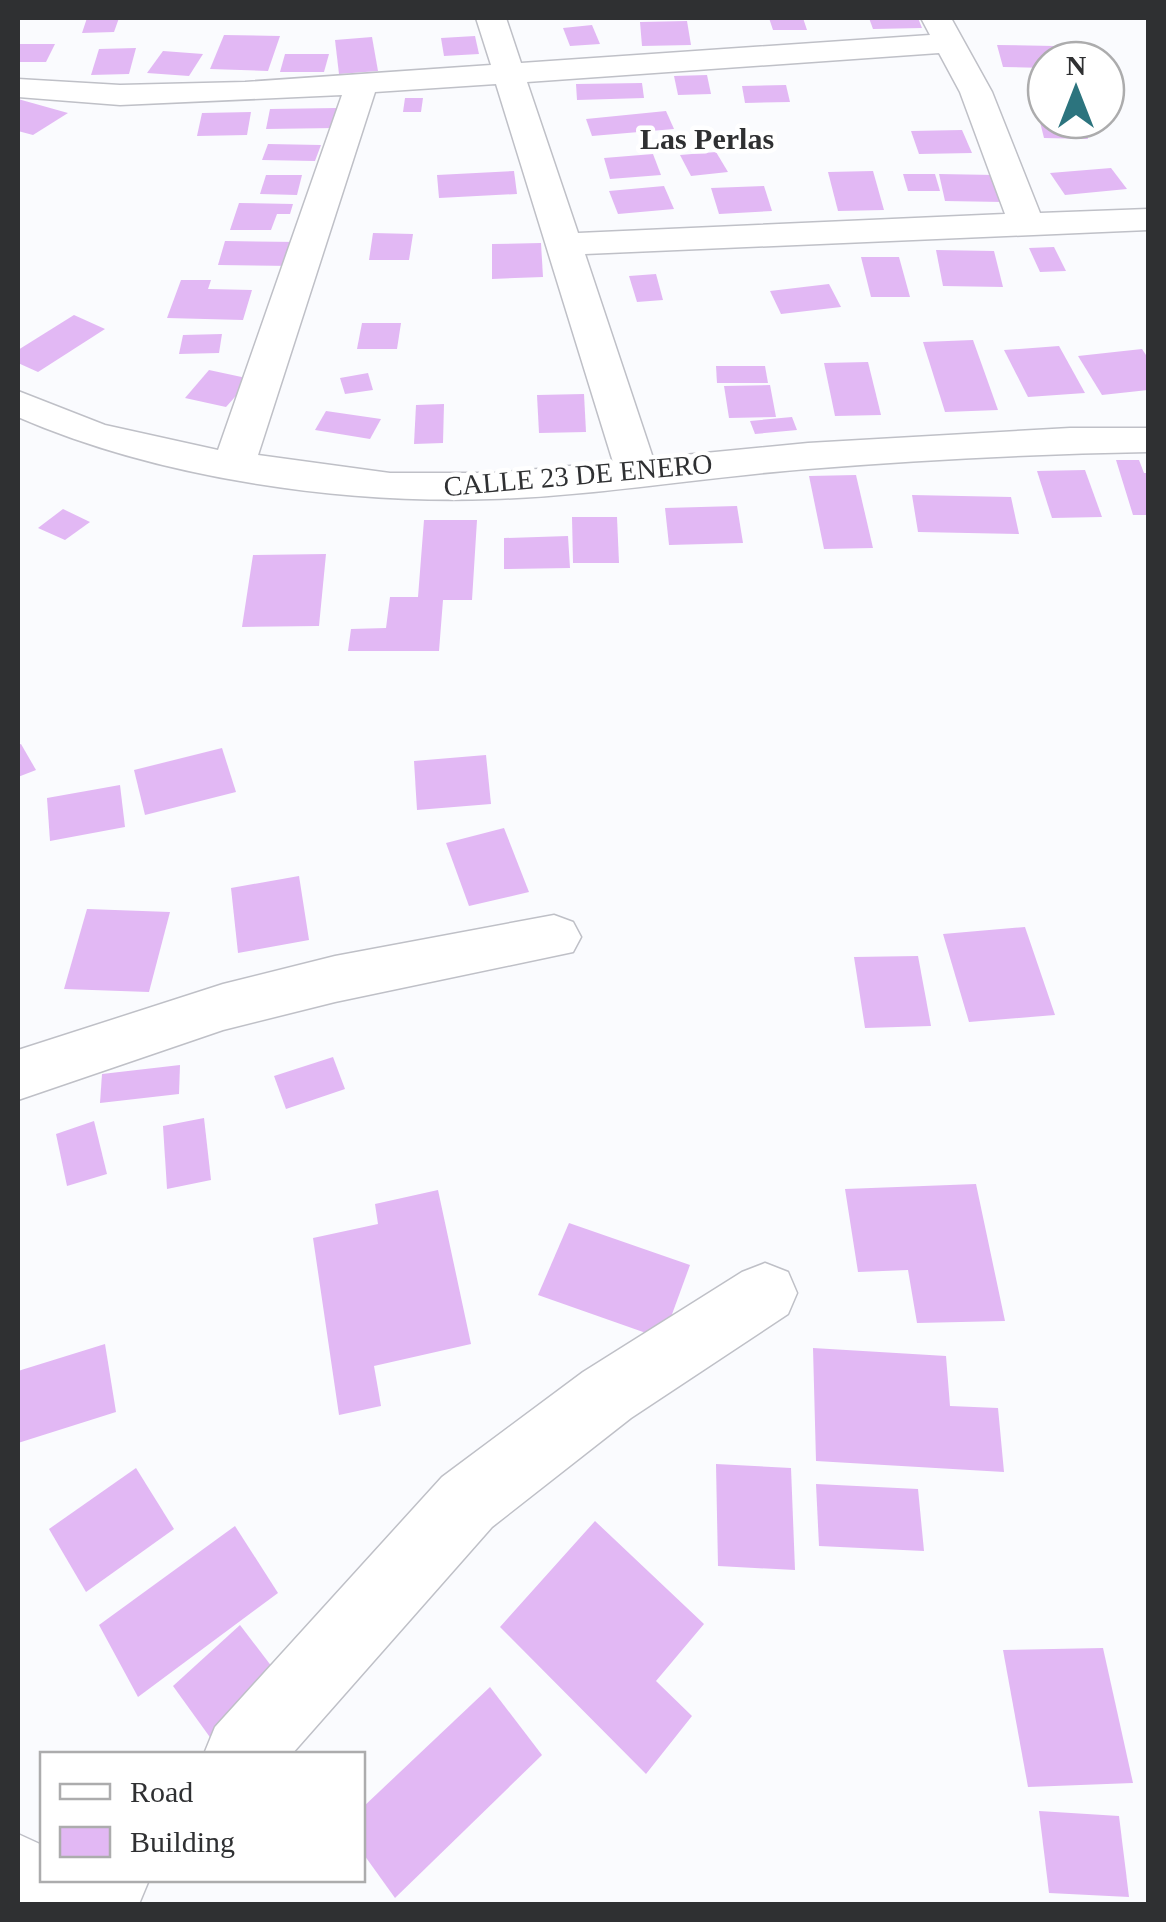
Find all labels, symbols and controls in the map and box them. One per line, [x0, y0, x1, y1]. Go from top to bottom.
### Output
north arrow [1026, 40, 1126, 140]
text: N [1066, 50, 1086, 81]
district label: Las Perlas [640, 122, 774, 155]
street label: CALLE 23 DE ENERO [442, 448, 714, 502]
legend [40, 1752, 365, 1882]
text: Road [130, 1775, 193, 1808]
text: Building [130, 1825, 235, 1858]

